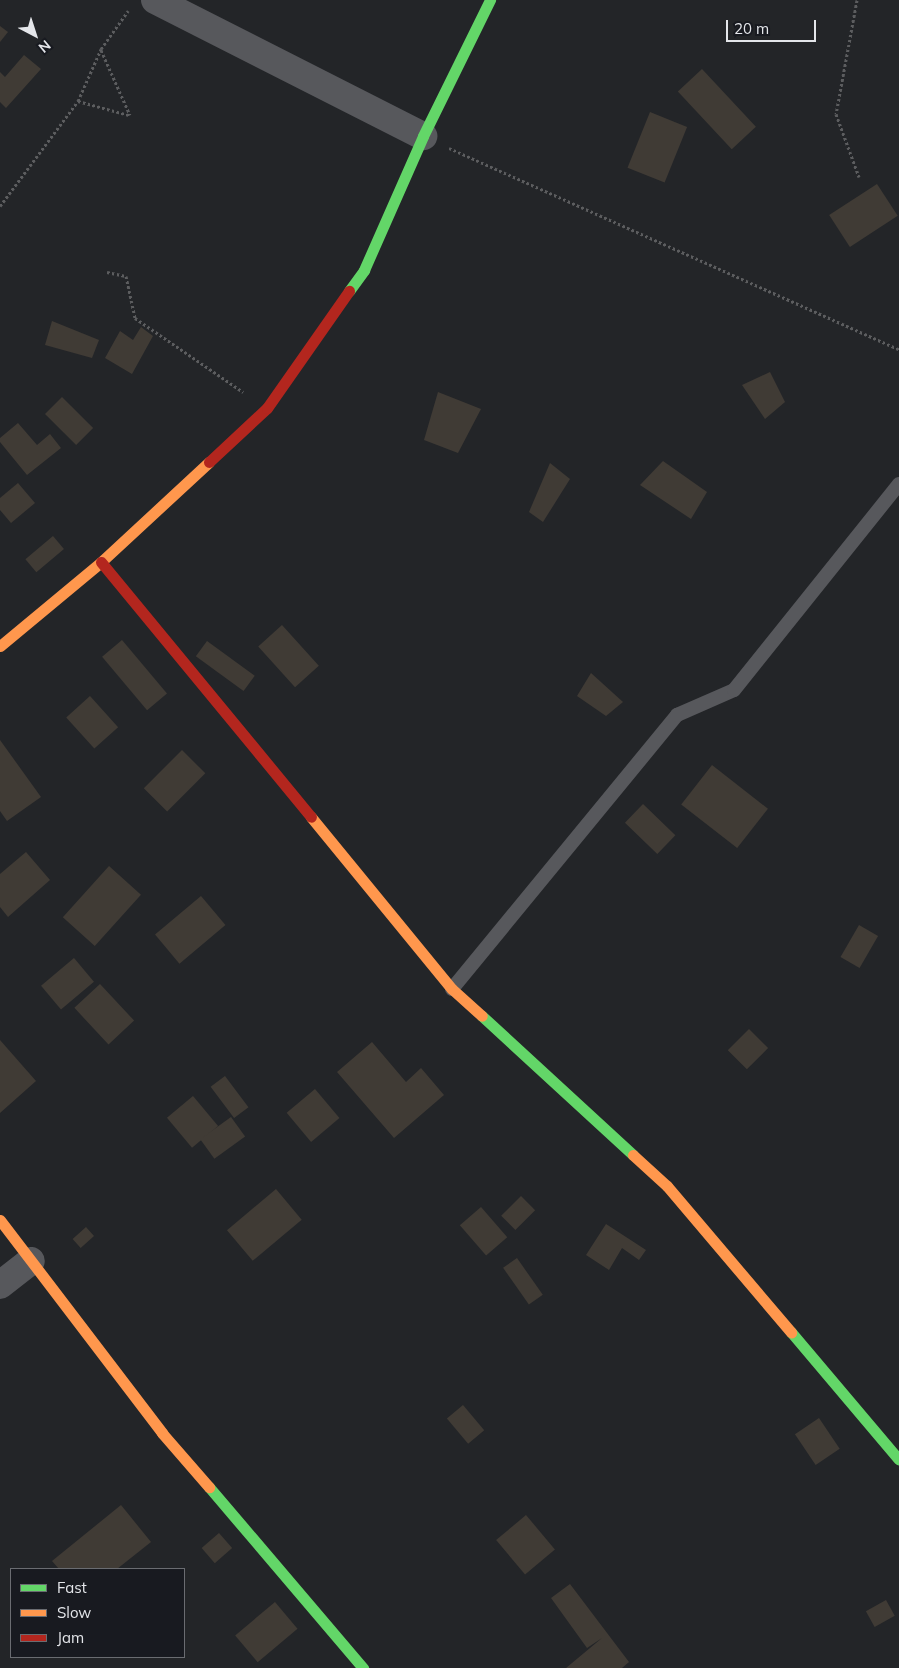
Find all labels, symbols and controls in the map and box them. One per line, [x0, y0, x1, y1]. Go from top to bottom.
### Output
north arrow [10, 10, 60, 60]
scale bar [729, 10, 819, 42]
text: 20 m [734, 19, 769, 38]
text: N [35, 36, 54, 57]
legend [10, 1568, 185, 1658]
text: Fast [57, 1578, 87, 1597]
text: Slow [57, 1603, 91, 1622]
text: Jam [57, 1628, 84, 1647]

